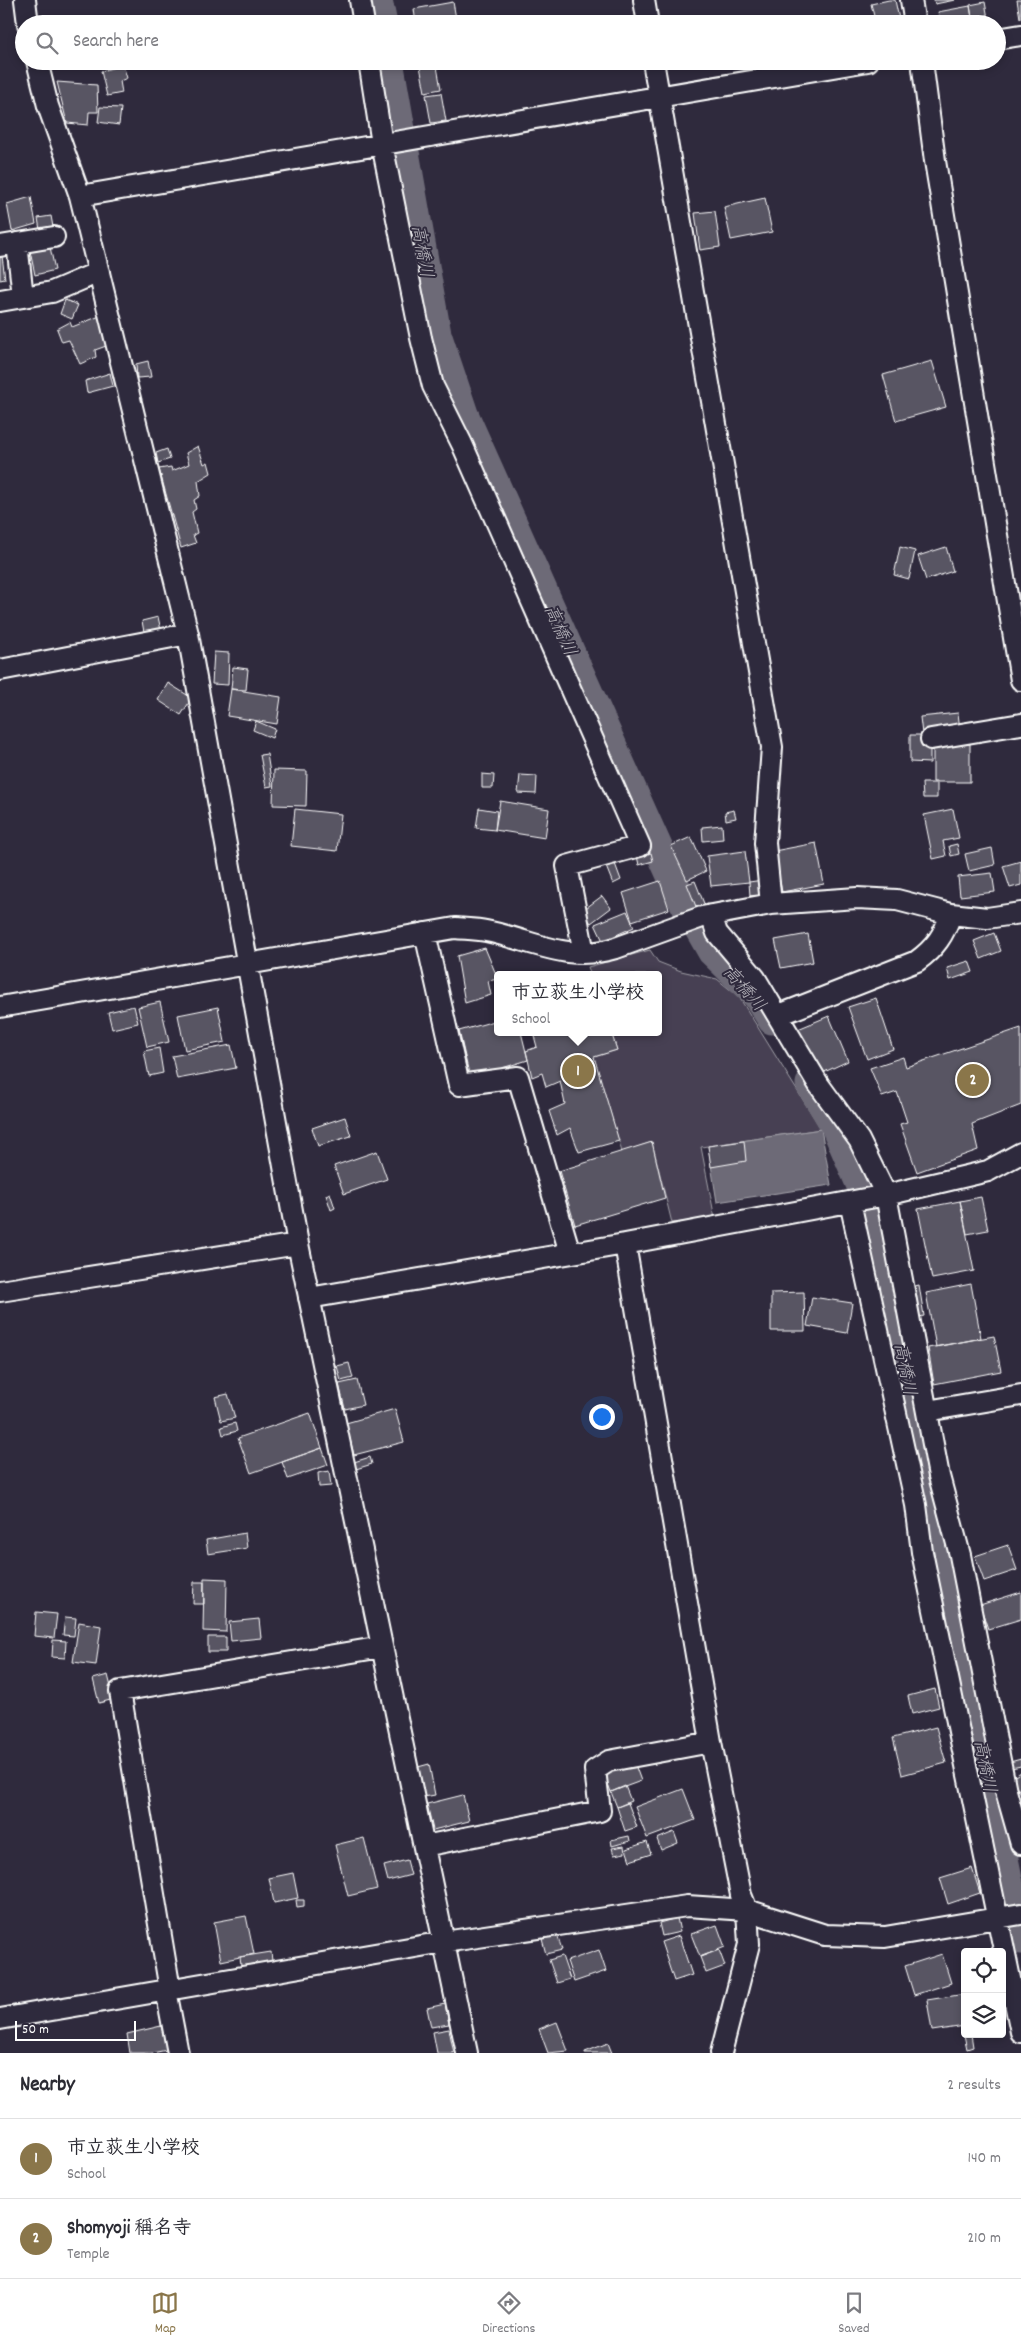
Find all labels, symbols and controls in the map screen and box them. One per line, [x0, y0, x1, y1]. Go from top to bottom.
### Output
search box [15, 15, 1006, 70]
icon: search [33, 29, 61, 57]
text: Search here [73, 29, 159, 56]
water label: 高橋川 [404, 223, 438, 280]
water label: 高橋川 [536, 601, 581, 661]
water label: 高橋川 [716, 961, 770, 1018]
popup [494, 971, 662, 1036]
text: 市立荻生小学校 [511, 981, 645, 1008]
text: School [511, 1008, 550, 1031]
pin: 1 [562, 1052, 594, 1090]
pin: 2 [957, 1061, 989, 1099]
water label: 高橋川 [886, 1341, 921, 1398]
your location [589, 1404, 615, 1430]
water label: 高橋川 [966, 1738, 1001, 1795]
map controls [961, 1948, 1006, 2038]
button: locate [961, 1948, 1006, 1993]
button: layers [961, 1993, 1006, 2038]
scale bar [15, 2018, 136, 2041]
text: 50 m [22, 2020, 49, 2040]
text: Nearby [20, 2071, 75, 2101]
text: 2 results [947, 2074, 1001, 2097]
text: 市立荻生小学校 [67, 2136, 200, 2163]
text: 1 [34, 2147, 38, 2170]
text: 140 m [967, 2147, 1001, 2170]
text: School [67, 2163, 106, 2186]
text: Shomyoji 稱名寺 [67, 2216, 192, 2243]
text: 2 [33, 2227, 40, 2250]
text: 210 m [967, 2227, 1001, 2250]
text: Temple [67, 2243, 110, 2266]
tab: Map [151, 2289, 179, 2339]
tab: Directions [482, 2289, 535, 2339]
tab: Saved [838, 2289, 870, 2339]

